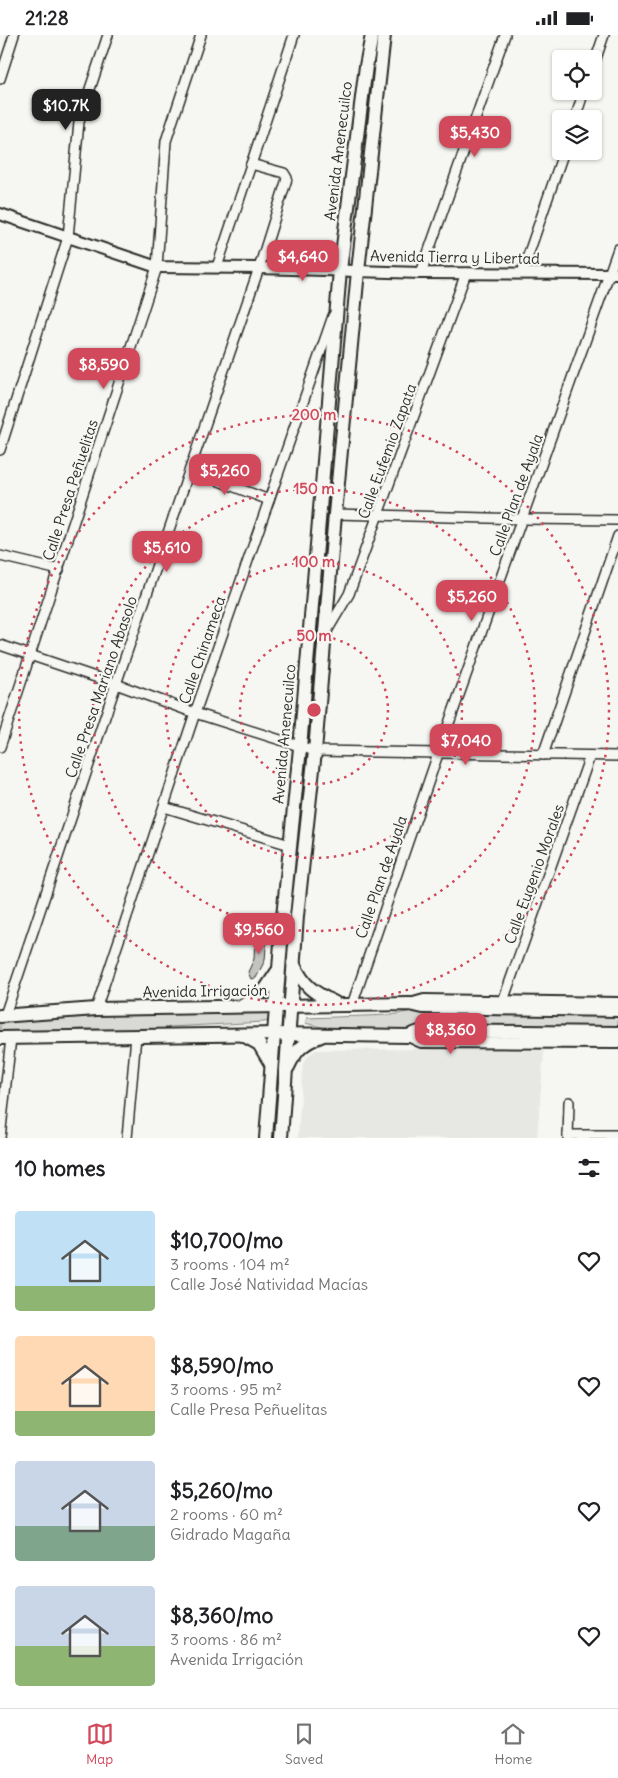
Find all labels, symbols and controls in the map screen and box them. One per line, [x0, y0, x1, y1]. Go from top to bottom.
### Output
text: 21:28 [25, 6, 69, 30]
map controls [552, 50, 602, 160]
button: locate [552, 50, 602, 100]
street label: Avenida Anenecuilco [320, 80, 356, 222]
pin: $10.7K [25, 89, 107, 131]
text: $10.7K [43, 95, 89, 115]
button: layers [552, 110, 602, 160]
pin: $5,430 [434, 115, 516, 158]
text: $5,430 [450, 122, 500, 142]
pin: $4,640 [262, 239, 344, 282]
text: $4,640 [278, 246, 328, 266]
street label: Avenida Tierra y Libertad [370, 246, 540, 268]
pin: $8,590 [63, 347, 145, 390]
text: $8,590 [79, 354, 129, 374]
street label: Calle Eufemio Zapata [354, 380, 420, 521]
text: 200 m [292, 405, 336, 424]
street label: Calle Presa Peñuelitas [38, 417, 102, 563]
street label: Calle Plan de Ayala [485, 431, 547, 559]
pin: $5,260 [184, 453, 266, 496]
text: $5,260 [200, 460, 250, 480]
text: 150 m [293, 479, 335, 498]
pin: $5,610 [126, 531, 208, 573]
text: $5,610 [143, 537, 191, 557]
text: 100 m [293, 552, 335, 571]
pin: $5,260 [431, 579, 513, 622]
text: $5,260 [447, 586, 497, 606]
street label: Calle Presa Mariano Abasolo [61, 593, 141, 781]
street label: Calle Chinameca [175, 593, 230, 707]
text: 50 m [296, 626, 332, 645]
street label: Avenida Anenecuilco [268, 663, 300, 805]
centre of rings [305, 701, 323, 719]
pin: $7,040 [425, 723, 507, 766]
text: $7,040 [441, 730, 491, 750]
street label: Calle Eugenio Morales [500, 801, 568, 947]
street label: Calle Plan de Ayala [351, 813, 411, 941]
pin: $9,560 [218, 913, 300, 955]
text: $9,560 [234, 919, 284, 939]
street label: Avenida Irrigación [142, 980, 268, 1002]
pin: $8,360 [410, 1013, 492, 1055]
text: $8,360 [426, 1019, 476, 1039]
icon: filters [575, 1154, 603, 1182]
text: 10 homes [15, 1155, 105, 1182]
text: $10,700/mo [170, 1227, 283, 1254]
icon: home [55, 1231, 115, 1291]
icon: heart [575, 1247, 603, 1275]
text: 3 rooms · 104 m² [170, 1254, 290, 1274]
text: Calle José Natividad Macías [170, 1274, 368, 1294]
text: $8,590/mo [170, 1352, 273, 1379]
icon: home [55, 1356, 115, 1416]
icon: heart [575, 1372, 603, 1400]
text: 3 rooms · 95 m² [170, 1379, 282, 1399]
text: Calle Presa Peñuelitas [170, 1399, 327, 1419]
text: $5,260/mo [170, 1477, 273, 1504]
icon: home [55, 1481, 115, 1541]
icon: heart [575, 1497, 603, 1525]
text: 2 rooms · 60 m² [170, 1504, 283, 1524]
text: Gidrado Magaña [170, 1524, 291, 1544]
text: $8,360/mo [170, 1602, 273, 1629]
icon: home [55, 1606, 115, 1666]
icon: heart [575, 1622, 603, 1650]
text: 3 rooms · 86 m² [170, 1629, 282, 1649]
text: Avenida Irrigación [170, 1649, 303, 1669]
tab: Map [86, 1720, 114, 1768]
tab: Saved [285, 1720, 323, 1768]
tab: Home [495, 1720, 532, 1768]

